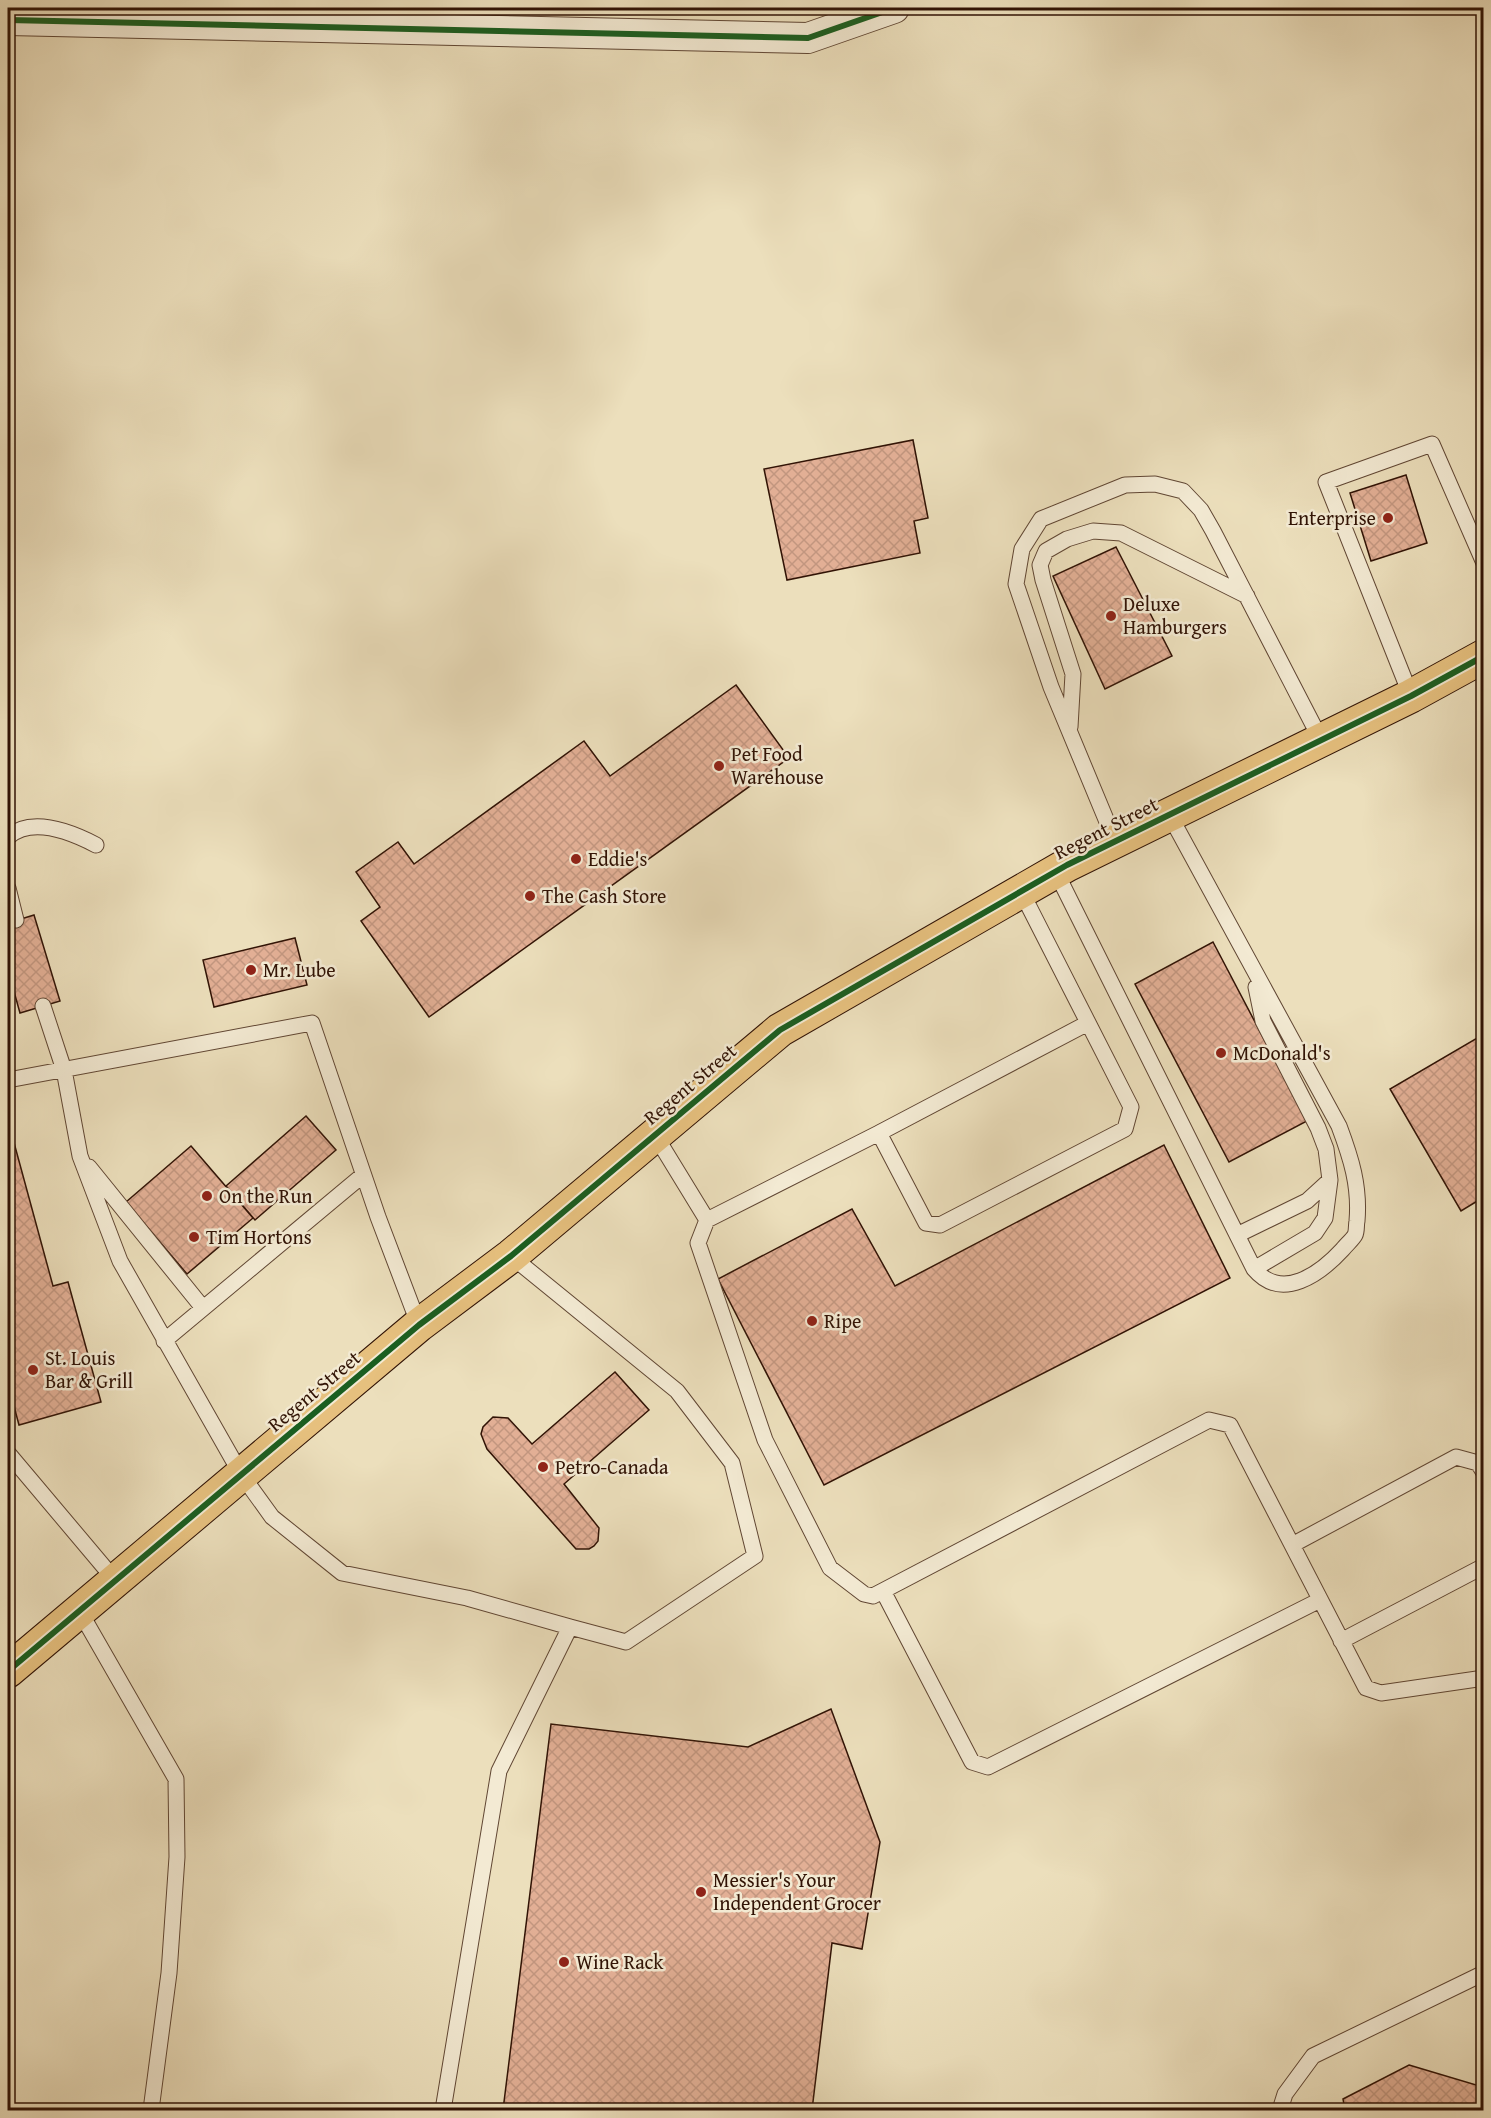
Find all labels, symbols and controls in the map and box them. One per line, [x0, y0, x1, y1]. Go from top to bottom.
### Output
place label: Enterprise [1288, 503, 1376, 532]
marker: Enterprise [1381, 511, 1395, 525]
place label: Deluxe Hamburgers [1123, 589, 1227, 641]
marker: Deluxe Hamburgers [1104, 609, 1118, 623]
place label: Pet Food Warehouse [731, 739, 824, 791]
marker: Pet Food Warehouse [712, 759, 726, 773]
street label: Regent Street [1049, 789, 1163, 866]
place label: Eddie's [588, 844, 648, 873]
marker: Eddie's [569, 852, 583, 866]
place label: The Cash Store [542, 881, 666, 910]
marker: The Cash Store [523, 889, 537, 903]
place label: Mr. Lube [263, 955, 336, 984]
marker: Mr. Lube [244, 963, 258, 977]
street label: Regent Street [637, 1036, 742, 1131]
place label: McDonald's [1233, 1038, 1331, 1067]
marker: McDonald's [1214, 1046, 1228, 1060]
place label: On the Run [219, 1181, 312, 1210]
marker: On the Run [200, 1189, 214, 1203]
place label: Tim Hortons [206, 1222, 312, 1251]
marker: Tim Hortons [187, 1230, 201, 1244]
place label: Ripe [824, 1306, 861, 1335]
marker: Ripe [805, 1314, 819, 1328]
place label: St. Louis Bar & Grill [45, 1343, 134, 1395]
street label: Regent Street [261, 1343, 366, 1438]
marker: St. Louis Bar & Grill [26, 1363, 40, 1377]
place label: Petro-Canada [555, 1452, 669, 1481]
marker: Petro-Canada [536, 1460, 550, 1474]
place label: Messier's Your Independent Grocer [713, 1865, 881, 1917]
marker: Messier's Your Independent Grocer [694, 1885, 708, 1899]
place label: Wine Rack [576, 1947, 664, 1976]
marker: Wine Rack [557, 1955, 571, 1969]

